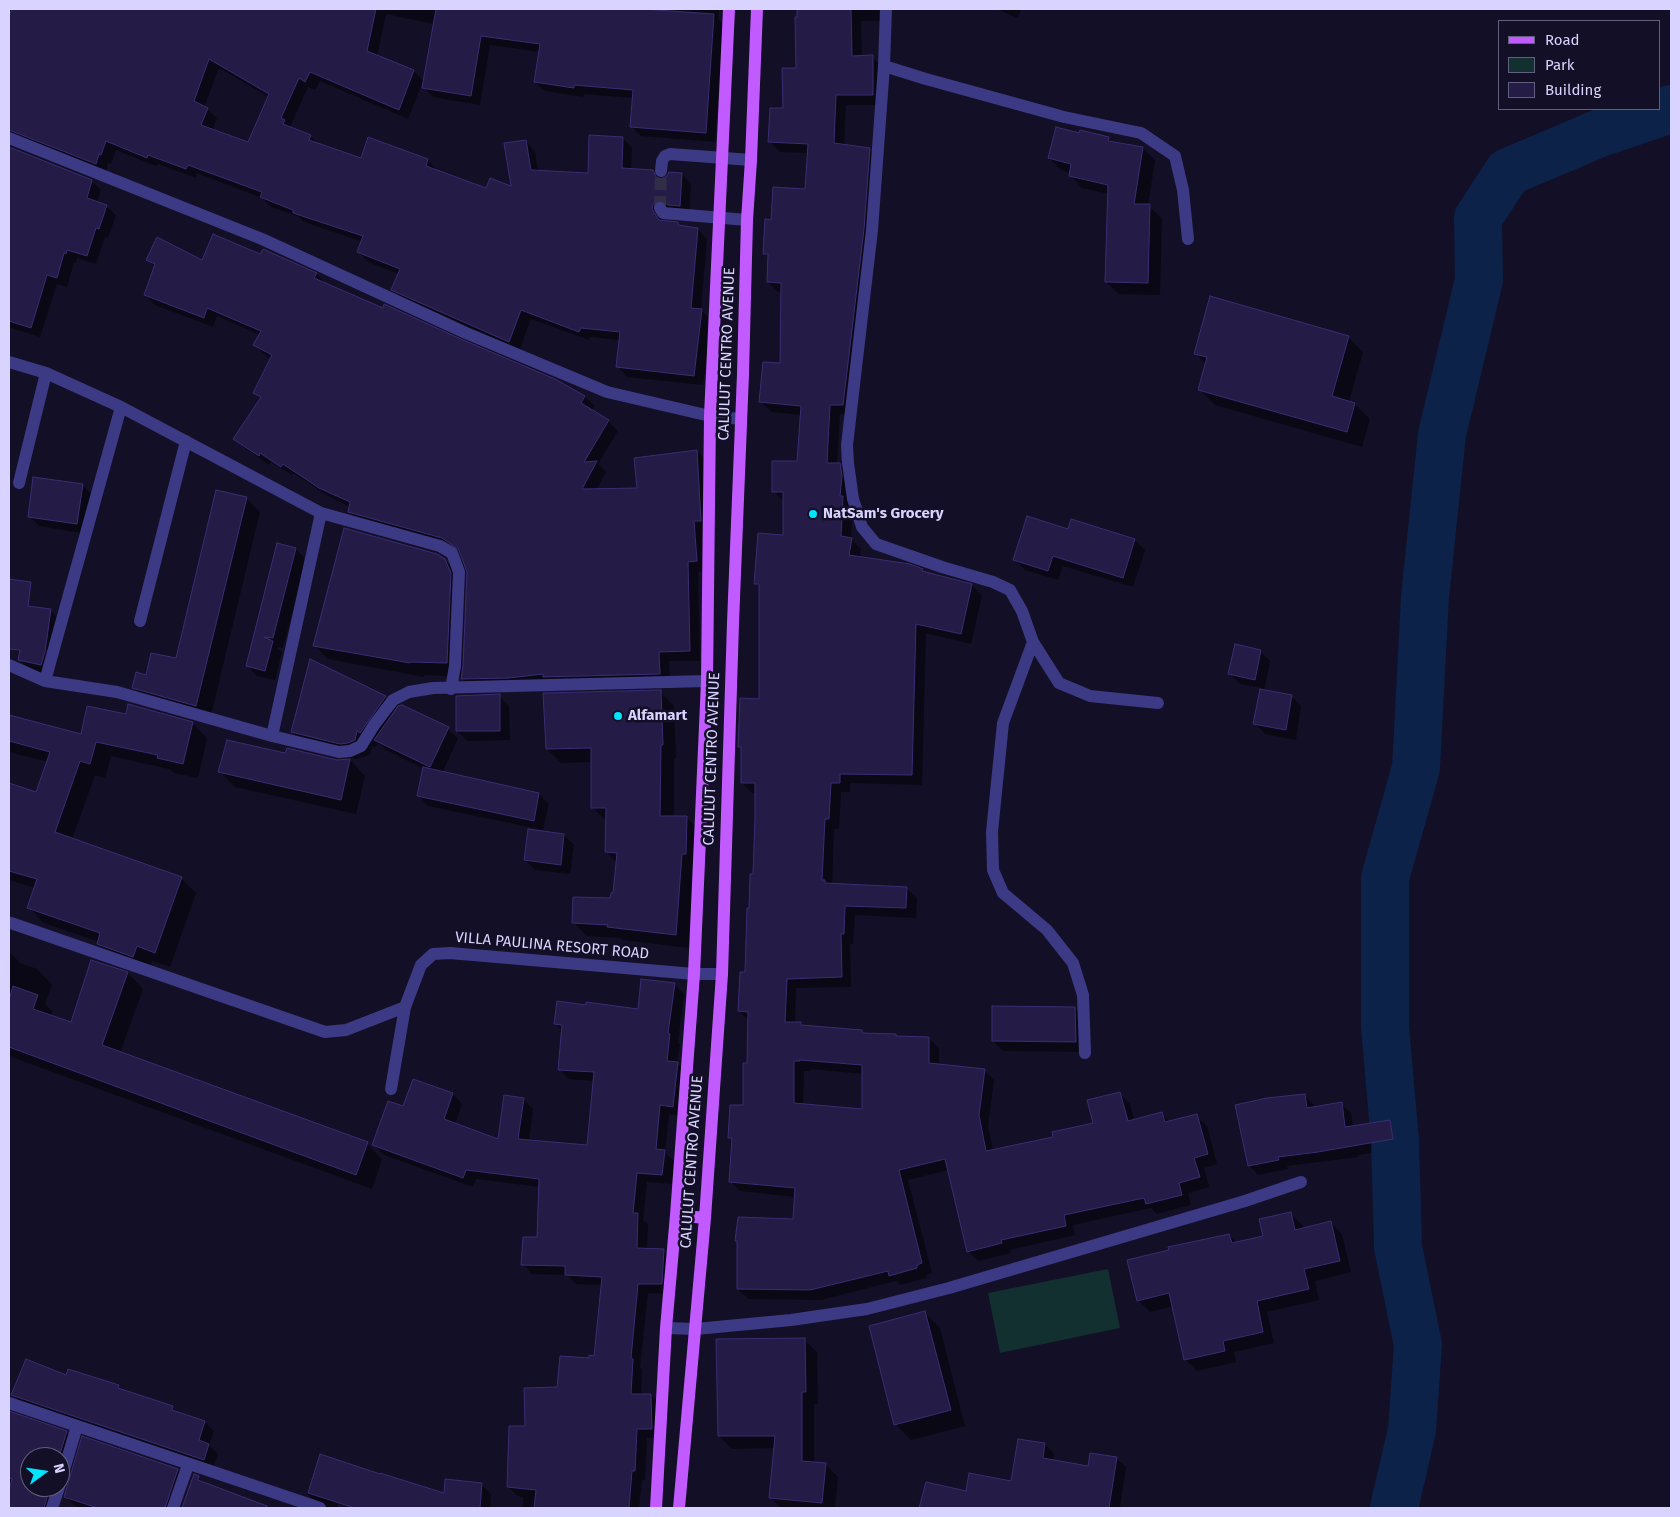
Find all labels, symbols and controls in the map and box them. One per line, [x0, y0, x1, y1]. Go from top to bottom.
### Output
legend [1498, 20, 1660, 110]
text: Road [1545, 31, 1580, 49]
text: Park [1545, 56, 1575, 74]
text: Building [1545, 81, 1601, 99]
street label: CALULUT CENTRO AVENUE [715, 267, 739, 441]
place label: NatSam's Grocery [823, 505, 943, 523]
marker: NatSam's Grocery [807, 508, 819, 520]
street label: CALULUT CENTRO AVENUE [700, 672, 724, 846]
place label: Alfamart [628, 707, 687, 725]
marker: Alfamart [612, 710, 624, 722]
street label: VILLA PAULINA RESORT ROAD [454, 929, 650, 963]
street label: CALULUT CENTRO AVENUE [677, 1075, 707, 1249]
north arrow [20, 1447, 70, 1497]
text: N [50, 1462, 68, 1475]

